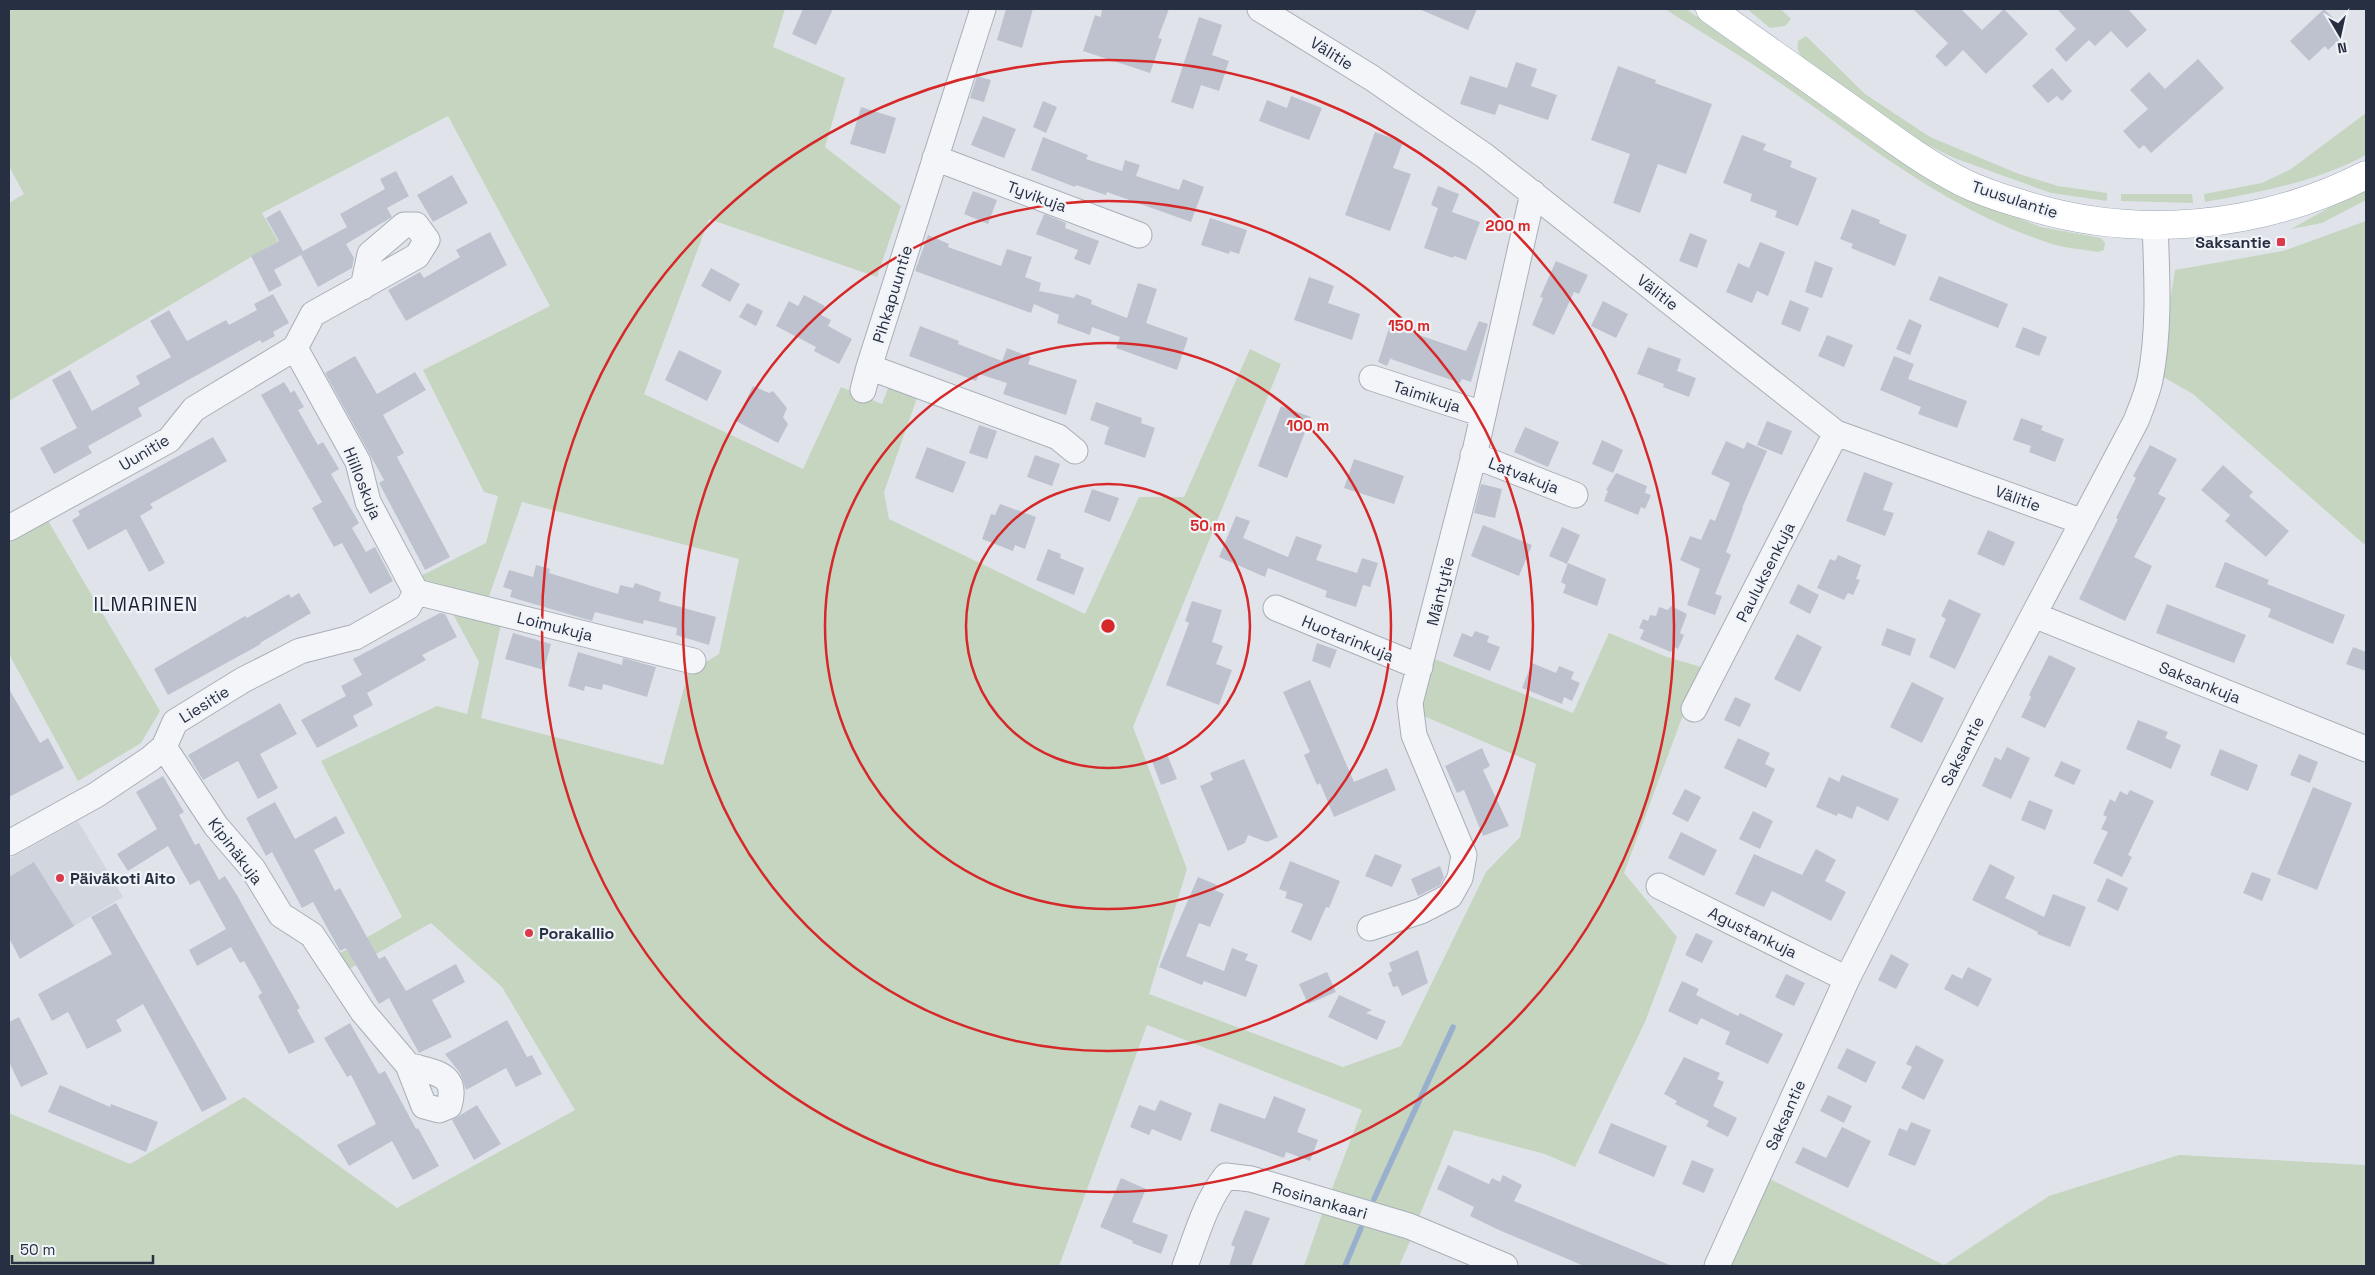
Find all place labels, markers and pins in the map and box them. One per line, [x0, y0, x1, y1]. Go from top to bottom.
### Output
place label: Saksantie [2195, 232, 2271, 253]
marker: Saksantie [2275, 236, 2287, 248]
centre of rings [1099, 617, 1117, 635]
place label: Päiväkoti Aito [70, 868, 176, 889]
marker: Päiväkoti Aito [54, 872, 66, 884]
place label: Porakallio [539, 923, 615, 944]
marker: Porakallio [523, 927, 535, 939]

